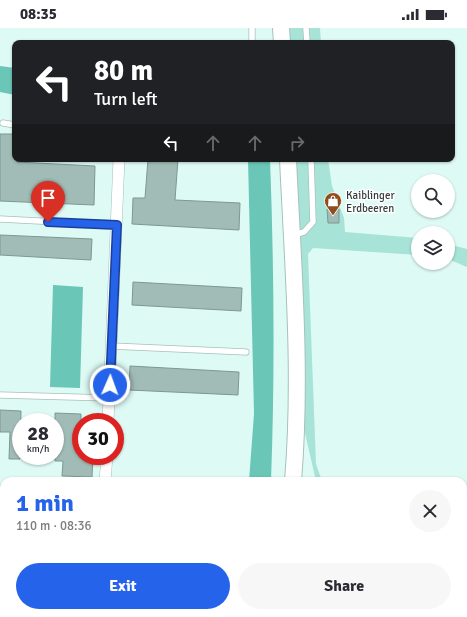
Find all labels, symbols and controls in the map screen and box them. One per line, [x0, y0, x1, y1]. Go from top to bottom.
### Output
text: 08:35 [20, 5, 57, 23]
text: 80 m [94, 54, 153, 88]
icon: left [28, 56, 80, 108]
text: Turn left [94, 88, 157, 110]
icon: left [160, 132, 182, 154]
icon: ahead [202, 132, 224, 154]
icon: ahead [244, 132, 266, 154]
icon: right [286, 132, 308, 154]
map controls [411, 174, 455, 270]
button: search [411, 174, 455, 218]
pin [31, 181, 65, 222]
icon: arrive [37, 187, 59, 209]
place label: Kaiblinger Erdbeeren [346, 189, 394, 215]
shop icon: Kaiblinger Erdbeeren [323, 191, 343, 216]
button: layers [411, 226, 455, 270]
position arrow [89, 364, 131, 406]
speed limit sign: 30 [72, 413, 124, 465]
text: 28 [27, 421, 49, 446]
text: km/h [27, 443, 49, 455]
text: 1 min [16, 488, 74, 518]
button: close [409, 490, 451, 532]
text: 110 m · 08:36 [16, 518, 92, 534]
button: Exit [16, 563, 230, 609]
button: Share [238, 563, 451, 609]

